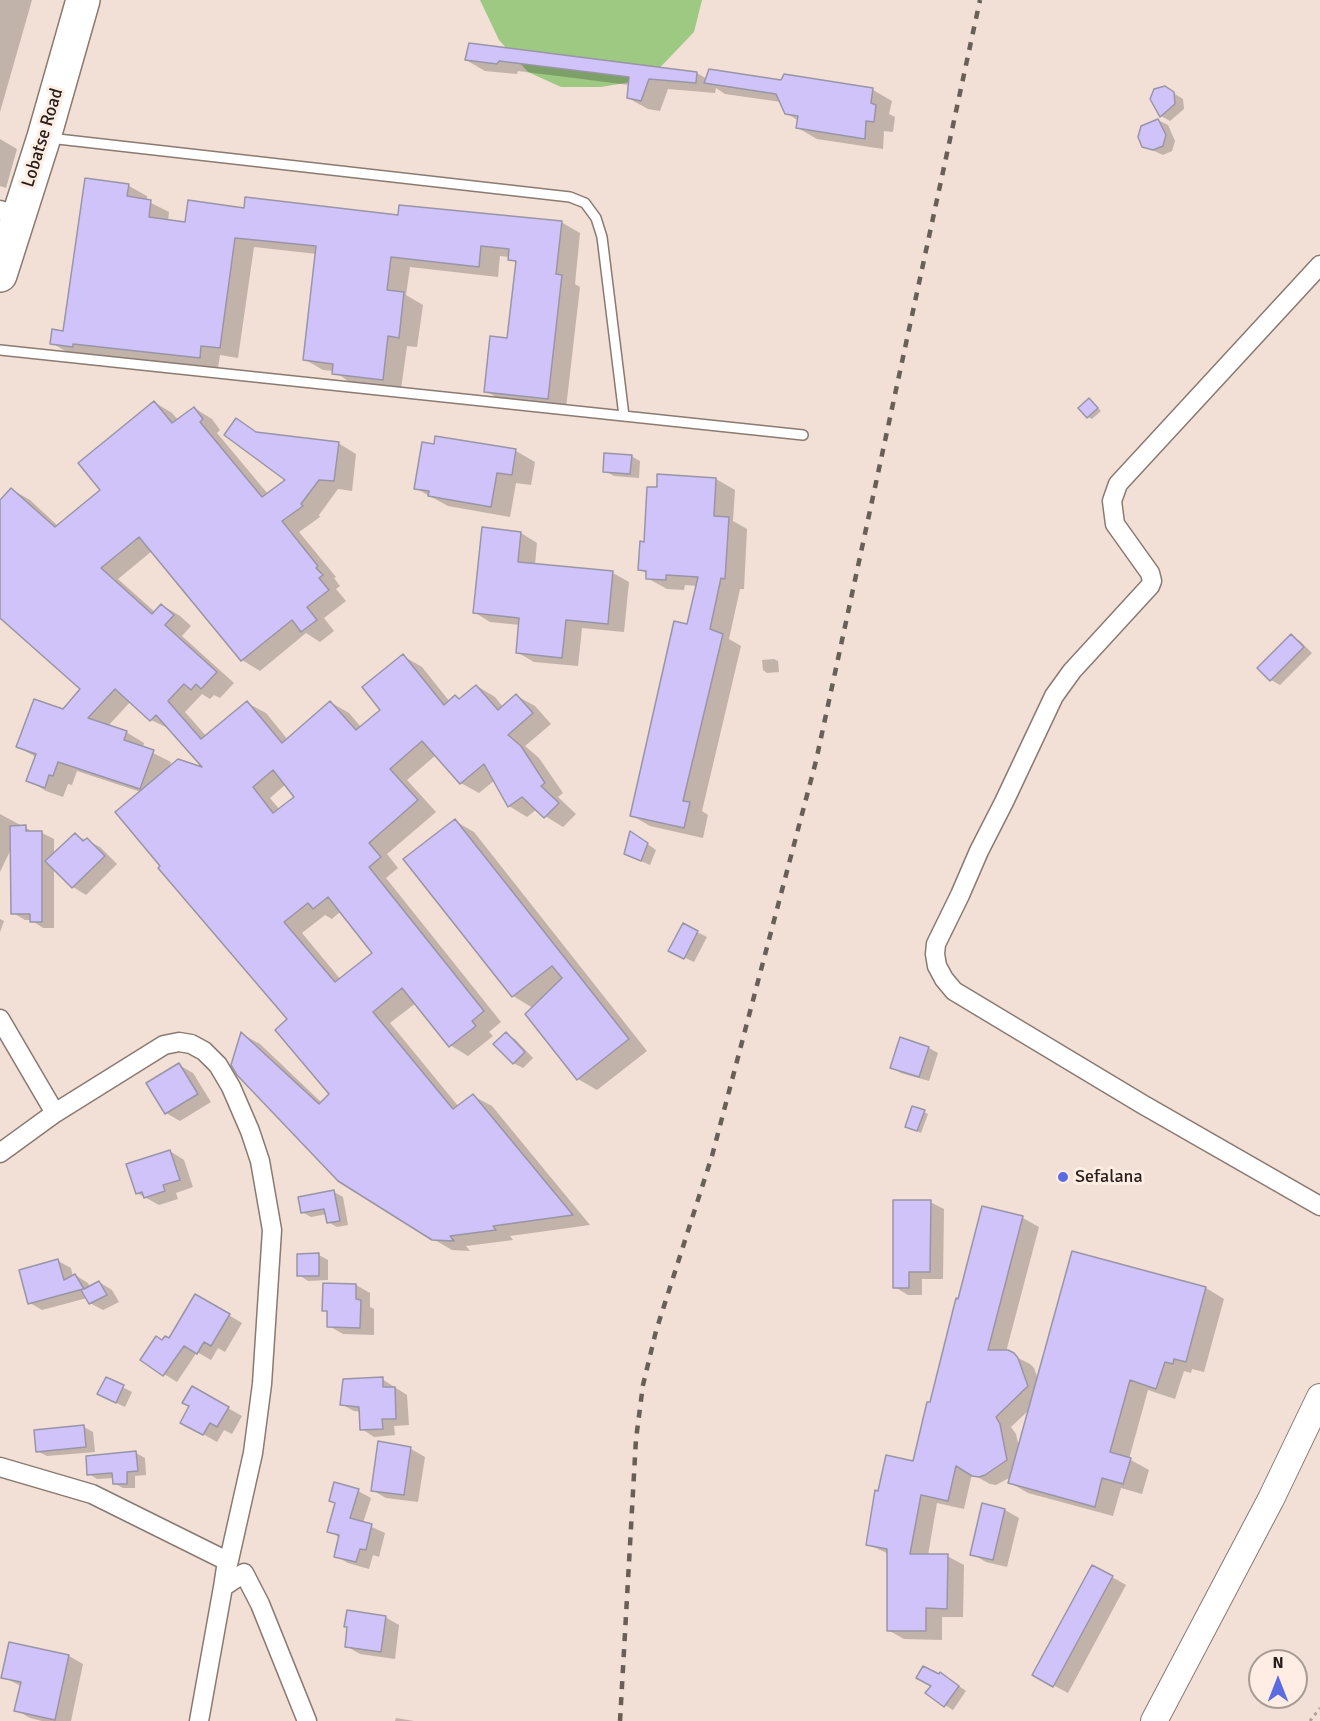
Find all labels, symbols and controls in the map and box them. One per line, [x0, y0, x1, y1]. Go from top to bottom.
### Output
street label: Lobatse Road [18, 86, 68, 190]
place label: Sefalana [1075, 1166, 1143, 1188]
marker: Sefalana [1056, 1170, 1070, 1184]
north arrow [1248, 1649, 1308, 1709]
text: N [1272, 1653, 1284, 1673]

